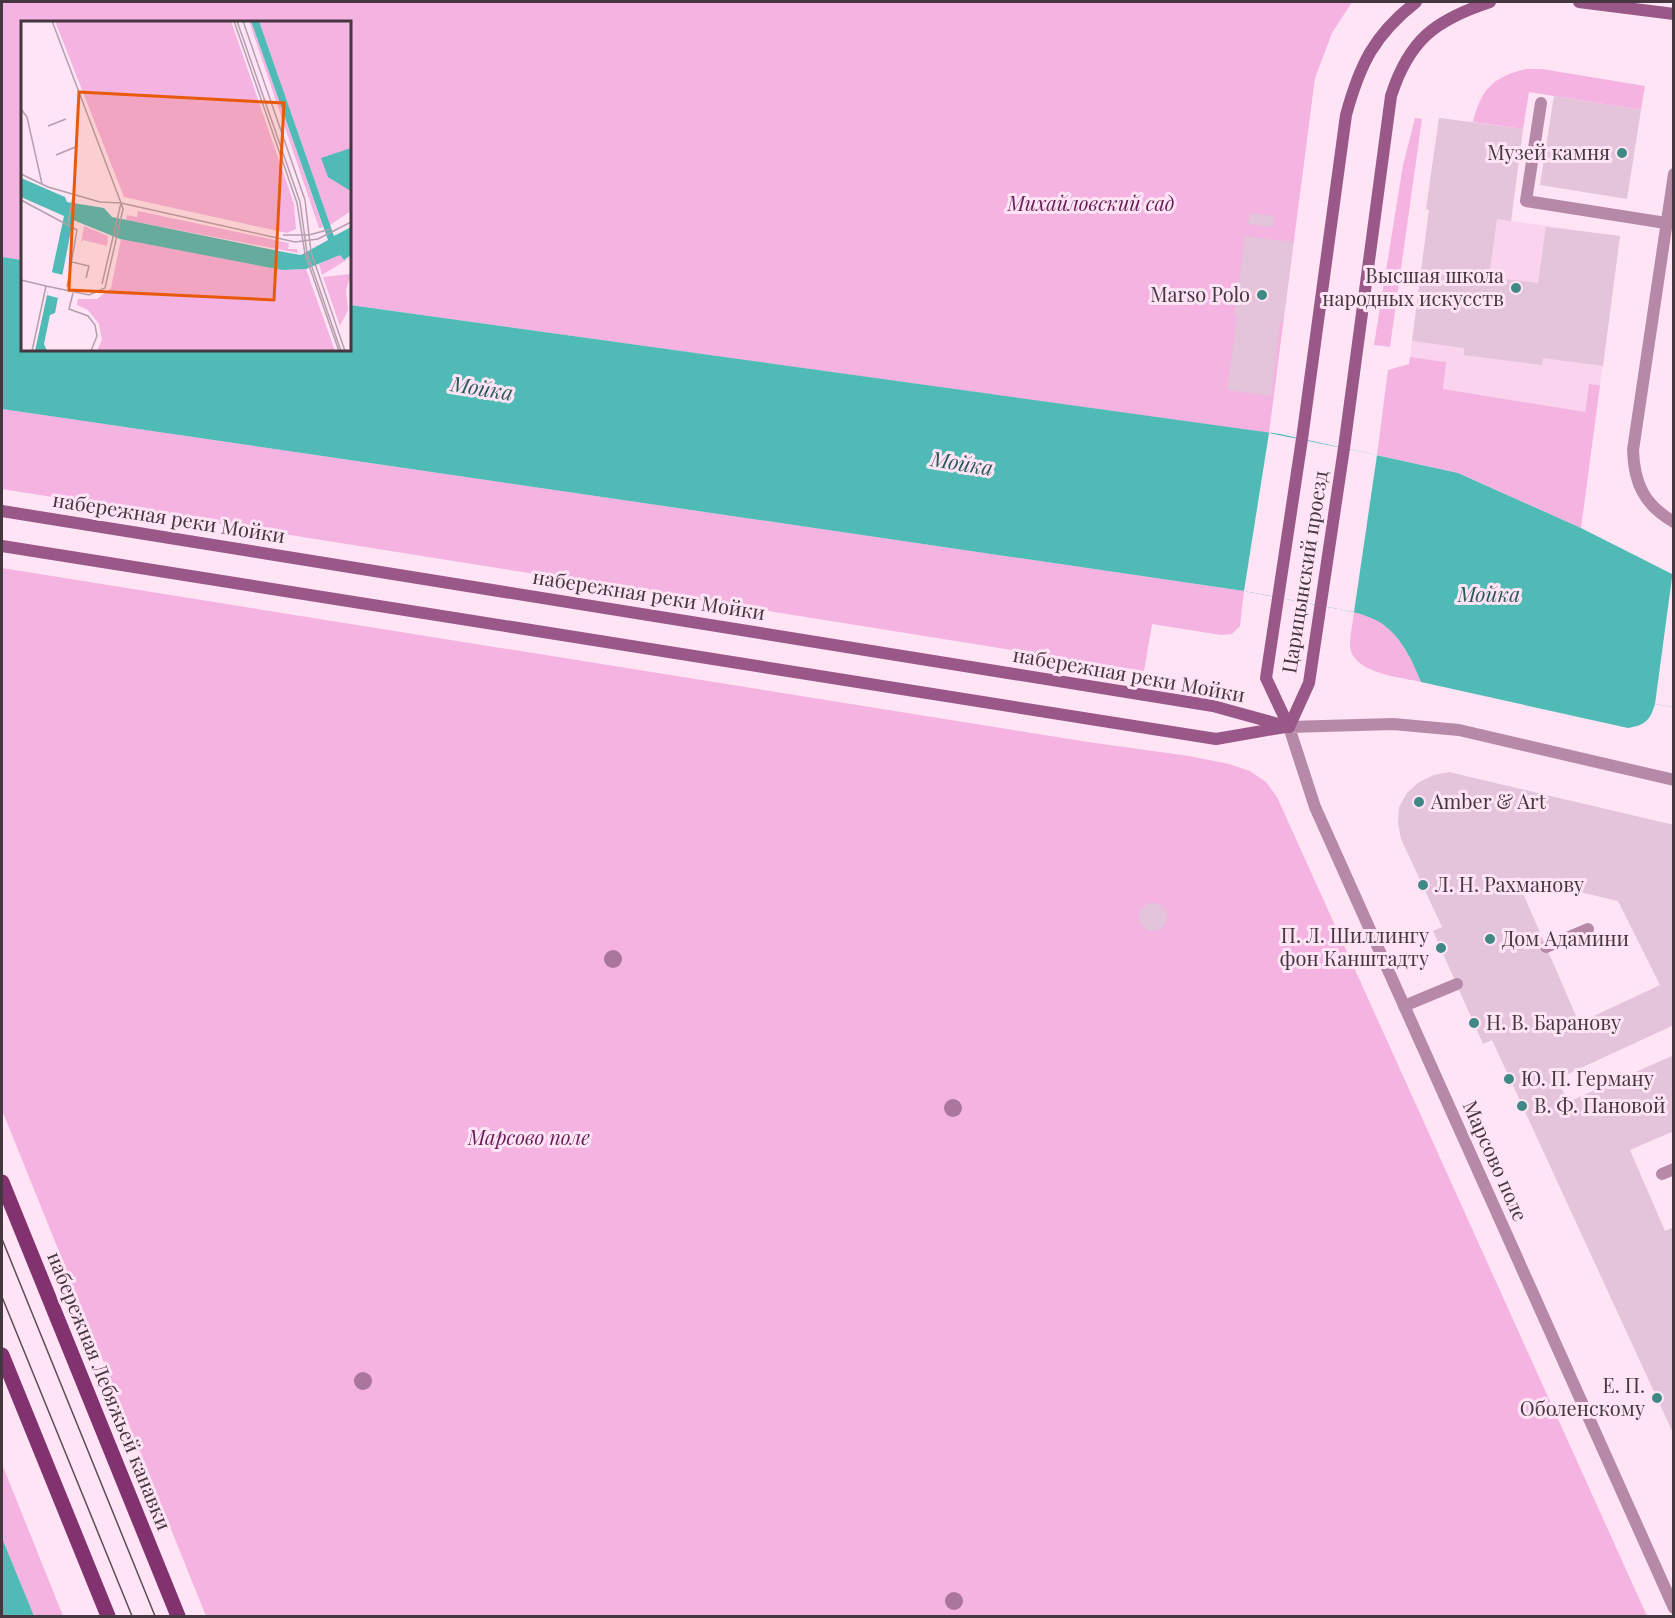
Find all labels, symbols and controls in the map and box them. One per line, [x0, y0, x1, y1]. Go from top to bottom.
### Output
inset map [21, 21, 351, 351]
place label: Музей камня [1487, 138, 1610, 165]
marker: Музей камня [1615, 146, 1629, 160]
park label: Михайловский сад [1006, 189, 1175, 216]
place label: Высшая школа народных искусств [1322, 261, 1504, 311]
place label: Marso Polo [1150, 280, 1250, 307]
marker: Высшая школа народных искусств [1509, 281, 1523, 295]
marker: Marso Polo [1255, 288, 1269, 302]
water label: Мойка [448, 368, 515, 406]
water label: Мойка [928, 443, 995, 481]
street label: Царицынский проезд [1274, 468, 1333, 675]
street label: набережная реки Мойки [51, 485, 287, 548]
street label: набережная реки Мойки [531, 562, 767, 625]
water label: Мойка [1457, 579, 1520, 607]
street label: набережная реки Мойки [1011, 640, 1247, 707]
place label: Amber & Art [1430, 787, 1547, 814]
marker: Amber & Art [1412, 795, 1426, 809]
place label: Л. Н. Рахманову [1434, 870, 1584, 897]
marker: Л. Н. Рахманову [1416, 878, 1430, 892]
place label: П. Л. Шиллингу фон Канштадту [1280, 921, 1429, 971]
place label: Дом Адамини [1502, 924, 1629, 951]
marker: Дом Адамини [1483, 932, 1497, 946]
marker: П. Л. Шиллингу фон Канштадту [1434, 941, 1448, 955]
place label: Н. В. Баранову [1486, 1008, 1621, 1035]
marker: Н. В. Баранову [1467, 1016, 1481, 1030]
place label: Ю. П. Герману [1521, 1064, 1654, 1091]
marker: Ю. П. Герману [1502, 1072, 1516, 1086]
place label: В. Ф. Пановой [1534, 1091, 1666, 1118]
street label: Марсово поле [1458, 1096, 1535, 1225]
marker: В. Ф. Пановой [1515, 1099, 1529, 1113]
park label: Марсово поле [467, 1123, 590, 1150]
street label: набережная Лебяжьей канавки [42, 1247, 179, 1534]
place label: Е. П. Оболенскому [1520, 1371, 1645, 1421]
marker: Е. П. Оболенскому [1650, 1391, 1664, 1405]

